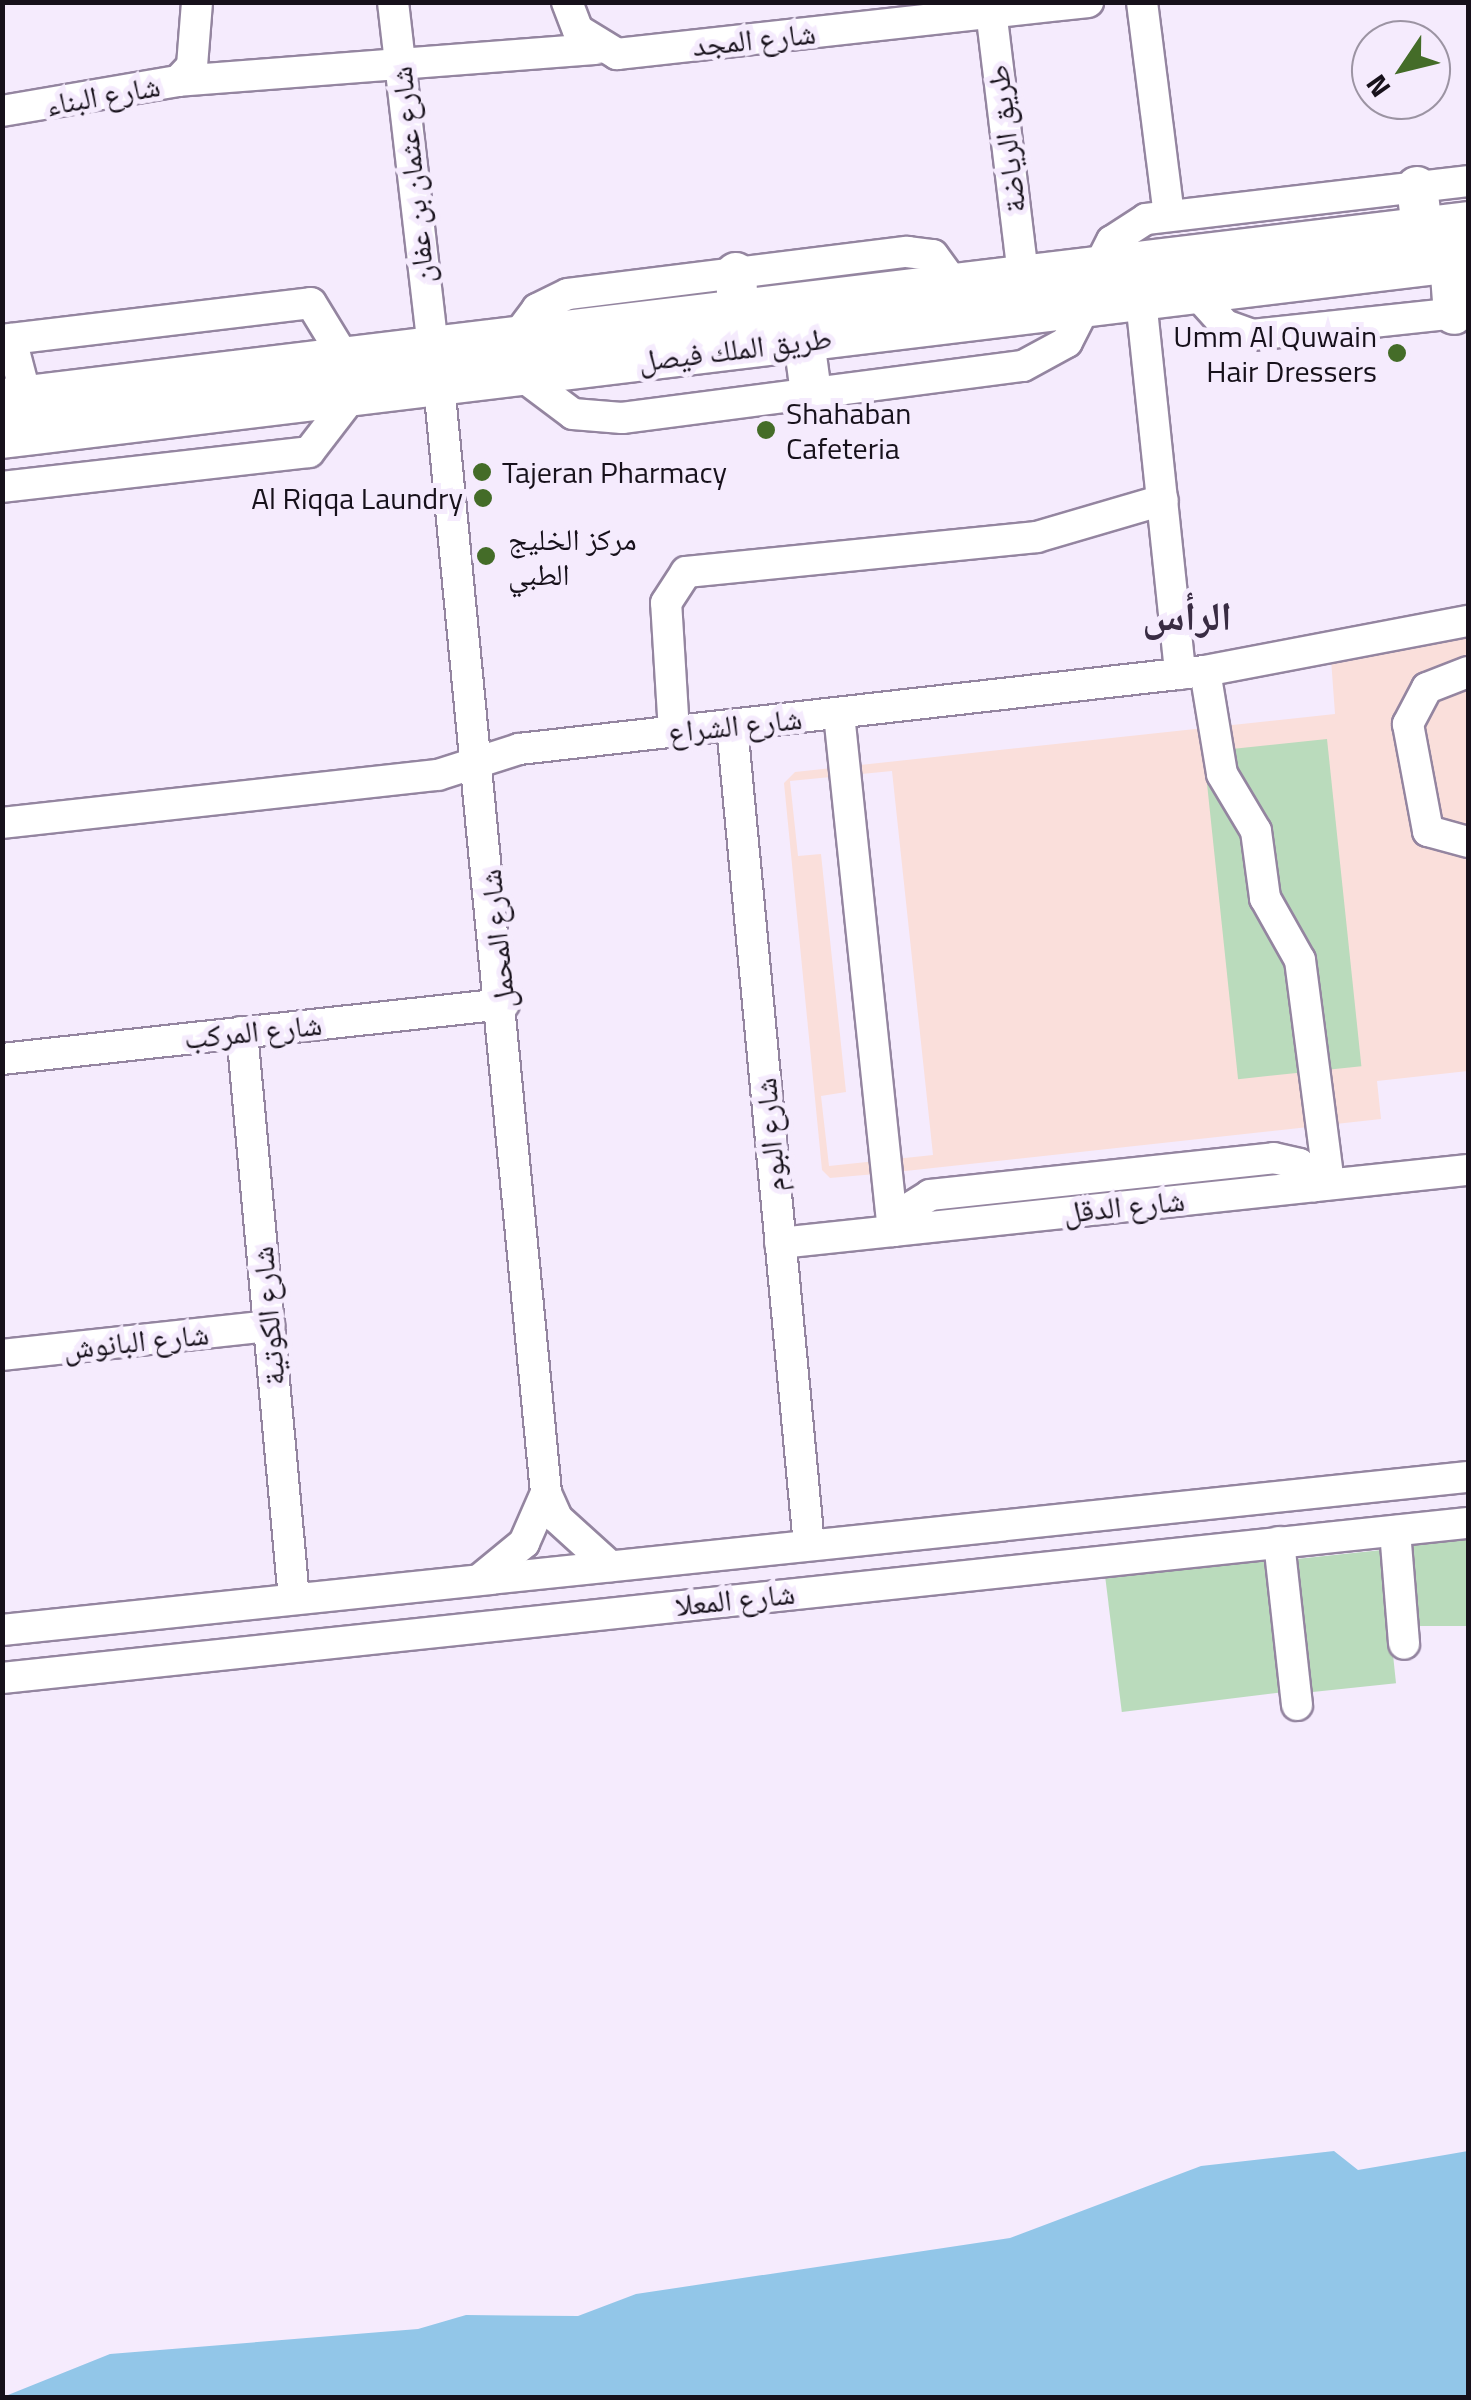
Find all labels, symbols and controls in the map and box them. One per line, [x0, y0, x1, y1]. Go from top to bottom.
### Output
street label: شارع المجد [691, 15, 817, 63]
north arrow [1351, 20, 1451, 120]
street label: طريق الرياضة [979, 63, 1033, 215]
street label: شارع عثمان بن عفان [383, 65, 441, 285]
text: N [1354, 66, 1401, 107]
street label: شارع البناء [43, 67, 163, 123]
place label: Umm Al Quwain Hair Dressers [1173, 318, 1377, 388]
street label: طريق الملك فيصل [636, 319, 834, 379]
marker: Umm Al Quwain Hair Dressers [1386, 342, 1408, 364]
place label: Shahaban Cafeteria [786, 395, 911, 466]
marker: Shahaban Cafeteria [755, 419, 777, 441]
place label: Tajeran Pharmacy [502, 454, 727, 490]
marker: Tajeran Pharmacy [471, 461, 493, 483]
place label: Al Riqqa Laundry [251, 480, 463, 516]
marker: Al Riqqa Laundry [472, 487, 494, 509]
place label: مركز الخليج الطبي [508, 521, 637, 592]
marker: مركز الخليج الطبي [473, 543, 499, 569]
district label: الرأس [1142, 592, 1232, 640]
street label: شارع الشراع [666, 700, 804, 750]
street label: شارع المحمل [472, 868, 522, 1010]
street label: شارع المركب [182, 1006, 324, 1056]
street label: شارع البوم [747, 1076, 793, 1194]
street label: شارع الدقل [1062, 1182, 1186, 1230]
street label: شارع الكوتية [244, 1245, 292, 1387]
street label: شارع البانوش [61, 1315, 211, 1367]
street label: شارع المعلا [673, 1575, 797, 1623]

